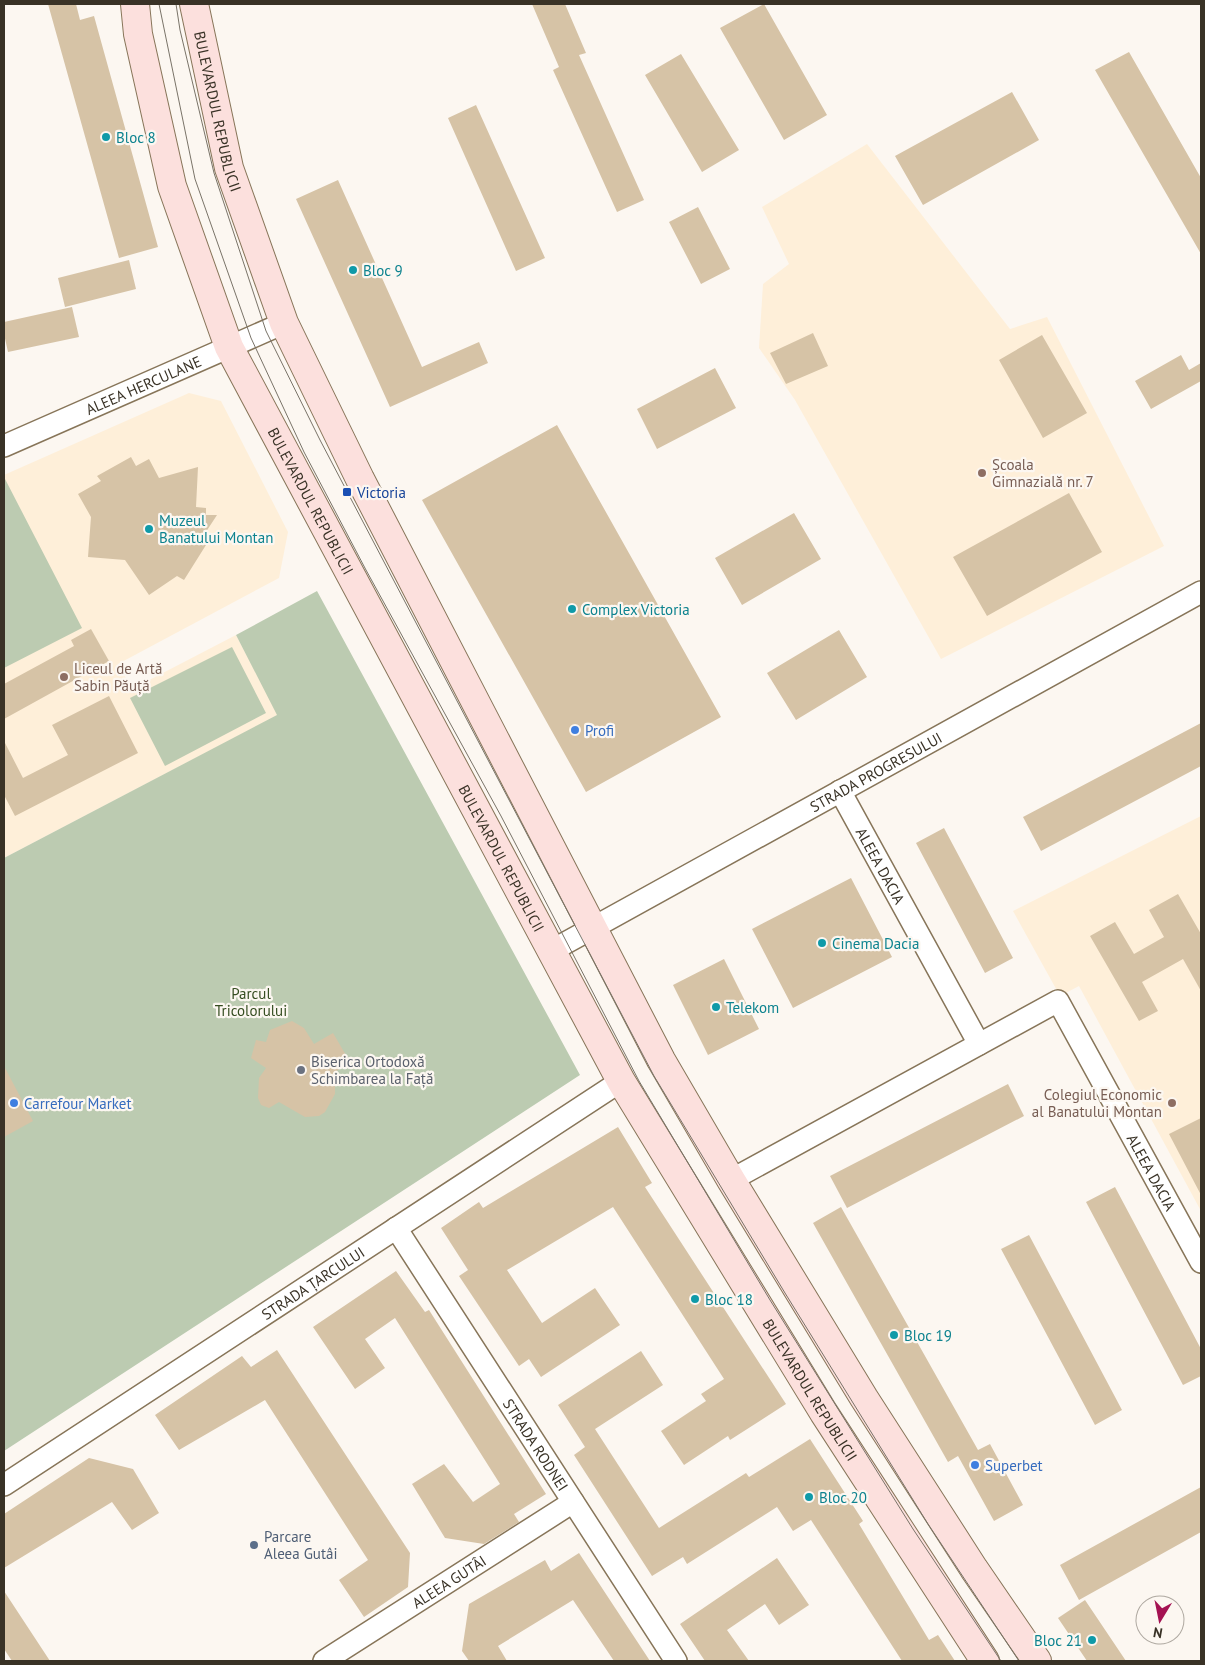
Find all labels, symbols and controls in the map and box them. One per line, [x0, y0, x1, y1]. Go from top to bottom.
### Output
street label: BULEVARDUL REPUBLICII [191, 29, 246, 194]
place label: Bloc 8 [116, 128, 156, 147]
marker: Bloc 8 [100, 131, 112, 143]
place label: Bloc 9 [363, 261, 403, 280]
marker: Bloc 9 [347, 264, 359, 276]
street label: ALEEA HERCULANE [82, 351, 204, 419]
street label: BULEVARDUL REPUBLICII [264, 424, 358, 578]
place label: Școala Gimnazială nr. 7 [992, 455, 1094, 491]
marker: Școala Gimnazială nr. 7 [976, 467, 988, 479]
place label: Victoria [356, 483, 406, 502]
marker: Victoria [341, 486, 353, 498]
place label: Muzeul Banatului Montan [159, 511, 273, 547]
marker: Muzeul Banatului Montan [143, 523, 155, 535]
place label: Complex Victoria [582, 600, 690, 619]
marker: Complex Victoria [566, 603, 578, 615]
place label: Liceul de Artă Sabin Păuță [74, 659, 162, 695]
marker: Liceul de Artă Sabin Păuță [58, 671, 70, 683]
place label: Profi [585, 721, 614, 740]
marker: Profi [569, 724, 581, 736]
street label: STRADA PROGRESULUI [806, 728, 945, 816]
street label: BULEVARDUL REPUBLICII [455, 781, 549, 935]
street label: ALEEA DACIA [852, 824, 910, 907]
place label: Cinema Dacia [832, 934, 920, 953]
marker: Cinema Dacia [816, 937, 828, 949]
park label: Parcul Tricolorului [215, 984, 287, 1020]
place label: Telekom [726, 998, 779, 1017]
marker: Telekom [710, 1001, 722, 1013]
place label: Biserica Ortodoxă Schimbarea la Față [311, 1052, 433, 1088]
marker: Biserica Ortodoxă Schimbarea la Față [295, 1064, 307, 1076]
place label: Colegiul Economic al Banatului Montan [1032, 1085, 1162, 1121]
place label: Carrefour Market [24, 1094, 132, 1113]
marker: Carrefour Market [8, 1097, 20, 1109]
marker: Colegiul Economic al Banatului Montan [1166, 1097, 1178, 1109]
street label: ALEEA DACIA [1123, 1131, 1181, 1214]
street label: STRADA ȚARCULUI [258, 1242, 368, 1324]
place label: Bloc 18 [705, 1290, 753, 1309]
marker: Bloc 18 [689, 1293, 701, 1305]
street label: BULEVARDUL REPUBLICII [759, 1315, 862, 1464]
place label: Bloc 19 [904, 1326, 952, 1345]
marker: Bloc 19 [888, 1329, 900, 1341]
street label: STRADA RODNEI [499, 1395, 573, 1494]
place label: Superbet [985, 1456, 1043, 1475]
marker: Superbet [969, 1459, 981, 1471]
place label: Bloc 20 [819, 1488, 867, 1507]
marker: Bloc 20 [803, 1491, 815, 1503]
place label: Parcare Aleea Gutâi [264, 1527, 338, 1563]
marker: Parcare Aleea Gutâi [248, 1539, 260, 1551]
street label: ALEEA GUTÂI [408, 1551, 489, 1612]
north arrow [1135, 1595, 1185, 1645]
text: N [1152, 1623, 1164, 1642]
place label: Bloc 21 [1034, 1631, 1082, 1650]
marker: Bloc 21 [1086, 1634, 1098, 1646]

